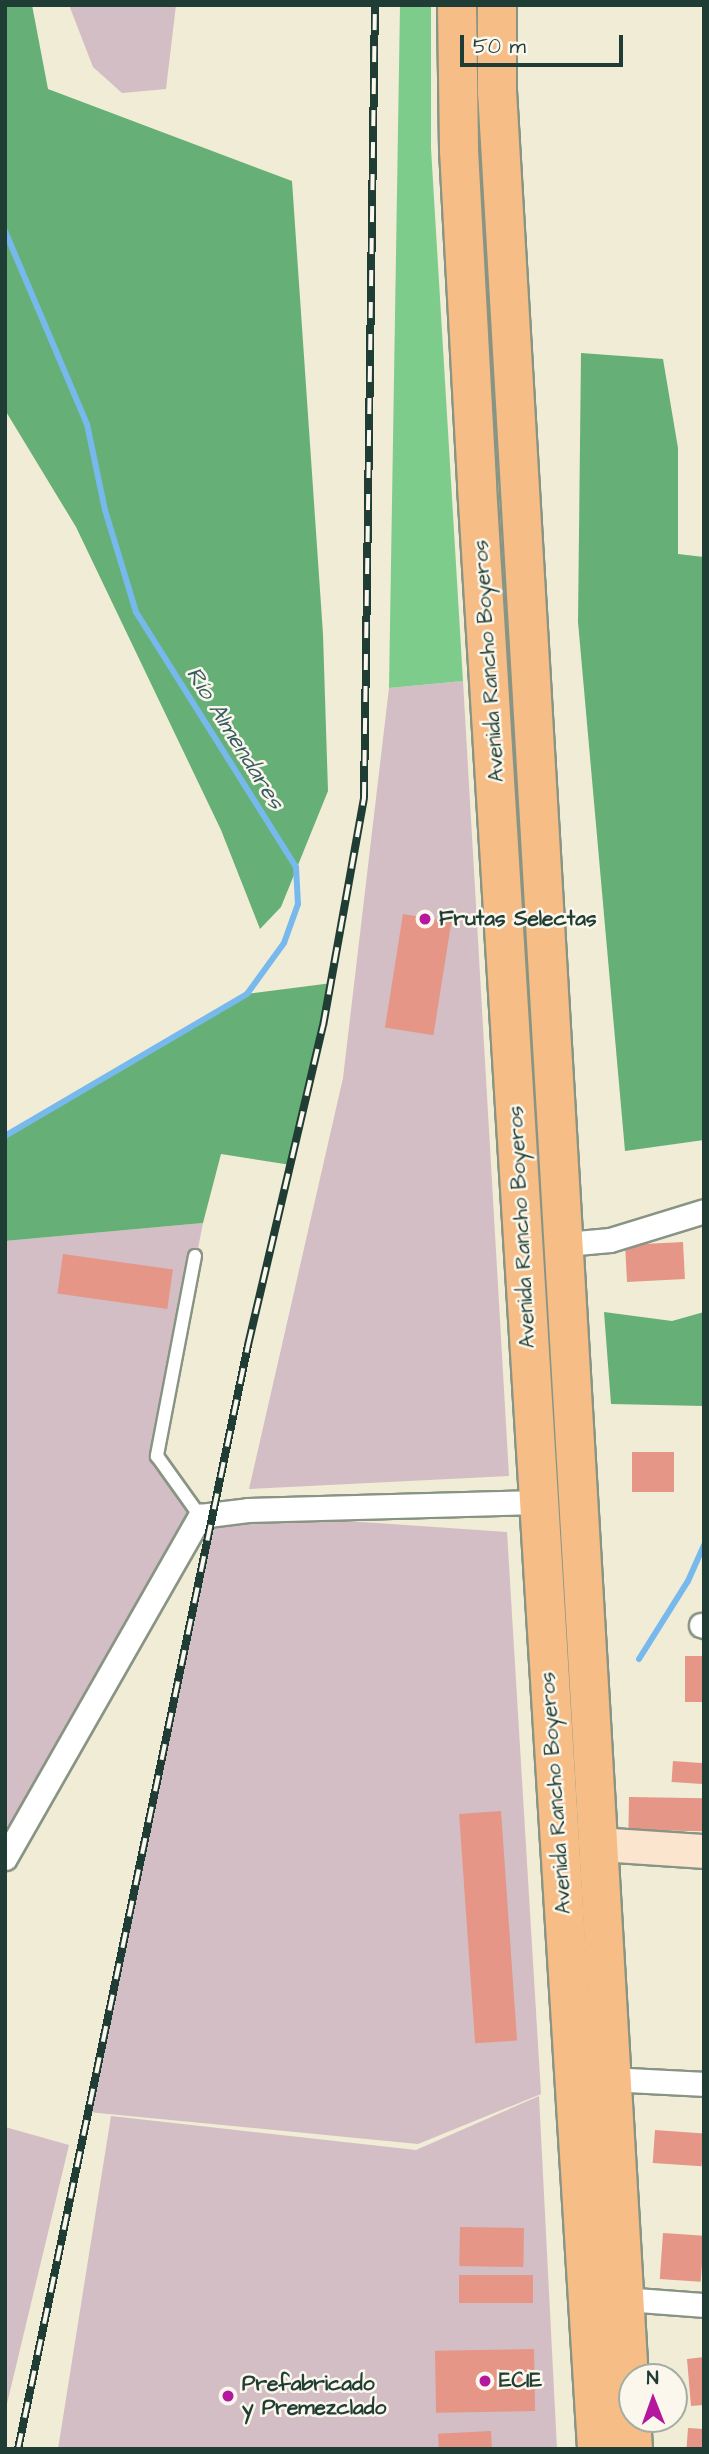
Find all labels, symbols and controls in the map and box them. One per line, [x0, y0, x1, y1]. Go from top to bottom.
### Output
scale bar [464, 21, 627, 65]
text: 50 m [473, 32, 526, 61]
street label: Avenida Rancho Boyeros [468, 539, 510, 783]
water label: Río Almendares [180, 662, 290, 814]
place label: Frutas Selectas [439, 906, 596, 932]
marker: Frutas Selectas [417, 911, 433, 927]
street label: Avenida Rancho Boyeros [503, 1105, 541, 1349]
street label: Avenida Rancho Boyeros [535, 1671, 577, 1915]
north arrow [618, 2363, 688, 2433]
text: N [646, 2365, 659, 2392]
place label: ECIE [499, 2368, 542, 2394]
place label: Prefabricado y Premezclado [242, 2371, 386, 2421]
marker: ECIE [477, 2373, 493, 2389]
marker: Prefabricado y Premezclado [220, 2388, 236, 2404]

